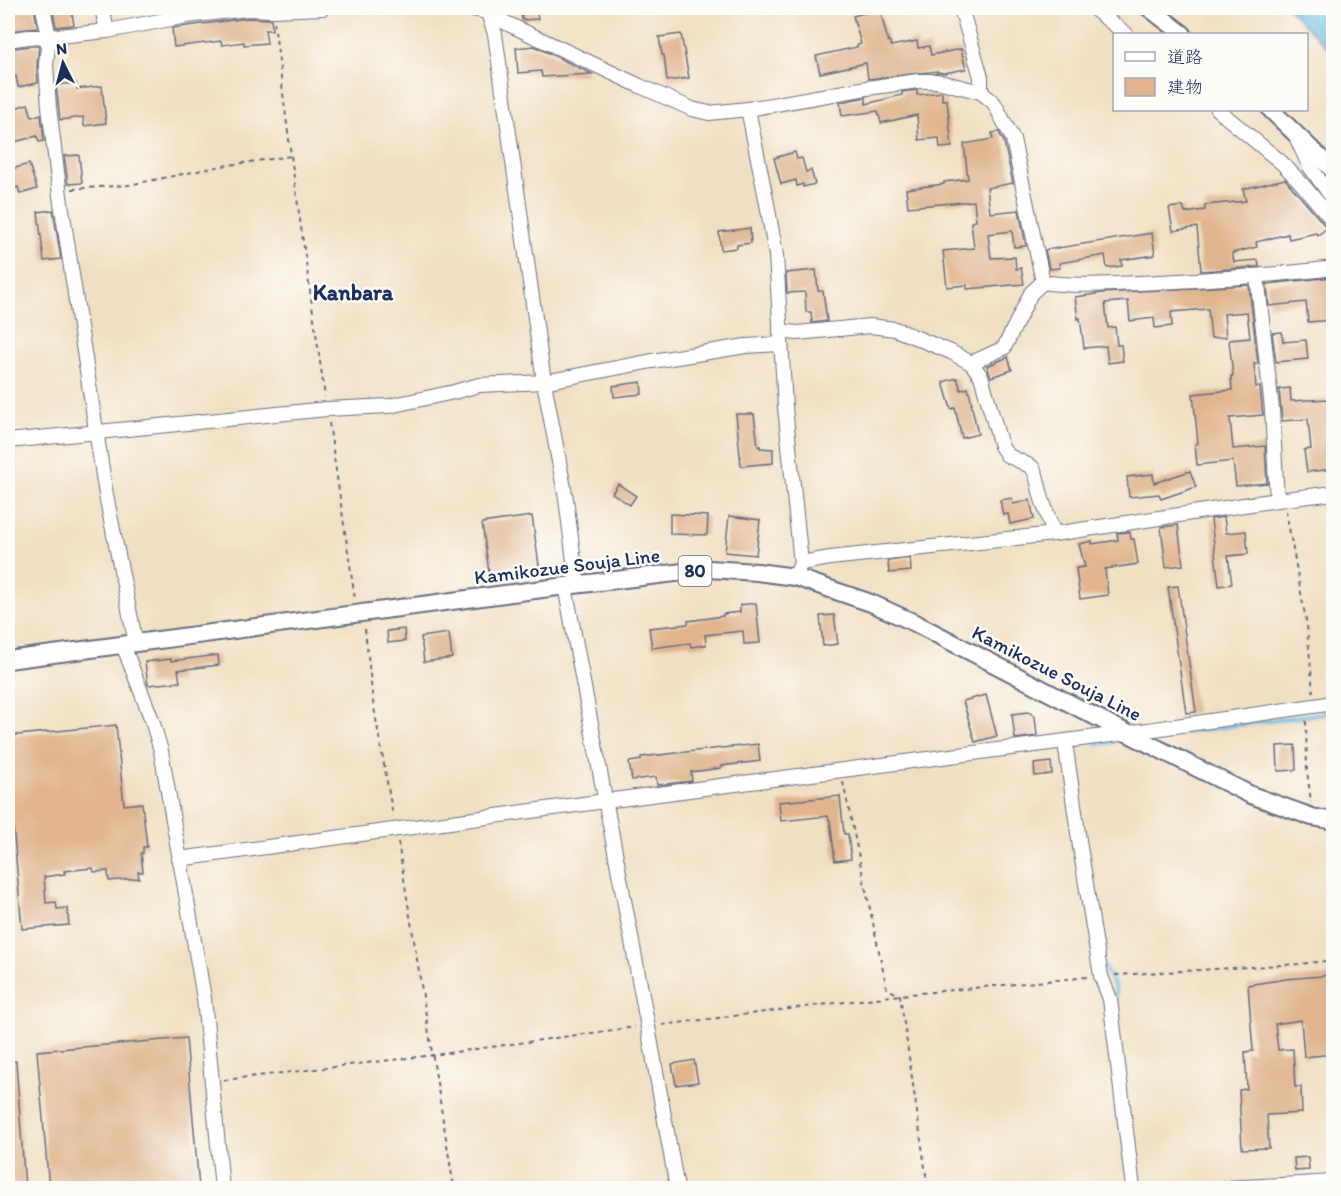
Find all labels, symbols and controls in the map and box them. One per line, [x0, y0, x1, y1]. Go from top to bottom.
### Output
north arrow [33, 33, 93, 93]
legend [1113, 33, 1308, 111]
text: N [55, 39, 68, 59]
text: 道路 [1167, 46, 1203, 68]
text: 建物 [1167, 76, 1203, 98]
district label: Kanbara [313, 279, 394, 306]
street label: Kamikozue Souja Line [473, 543, 661, 589]
road number: 80 [678, 556, 712, 586]
street label: Kamikozue Souja Line [968, 620, 1146, 726]

